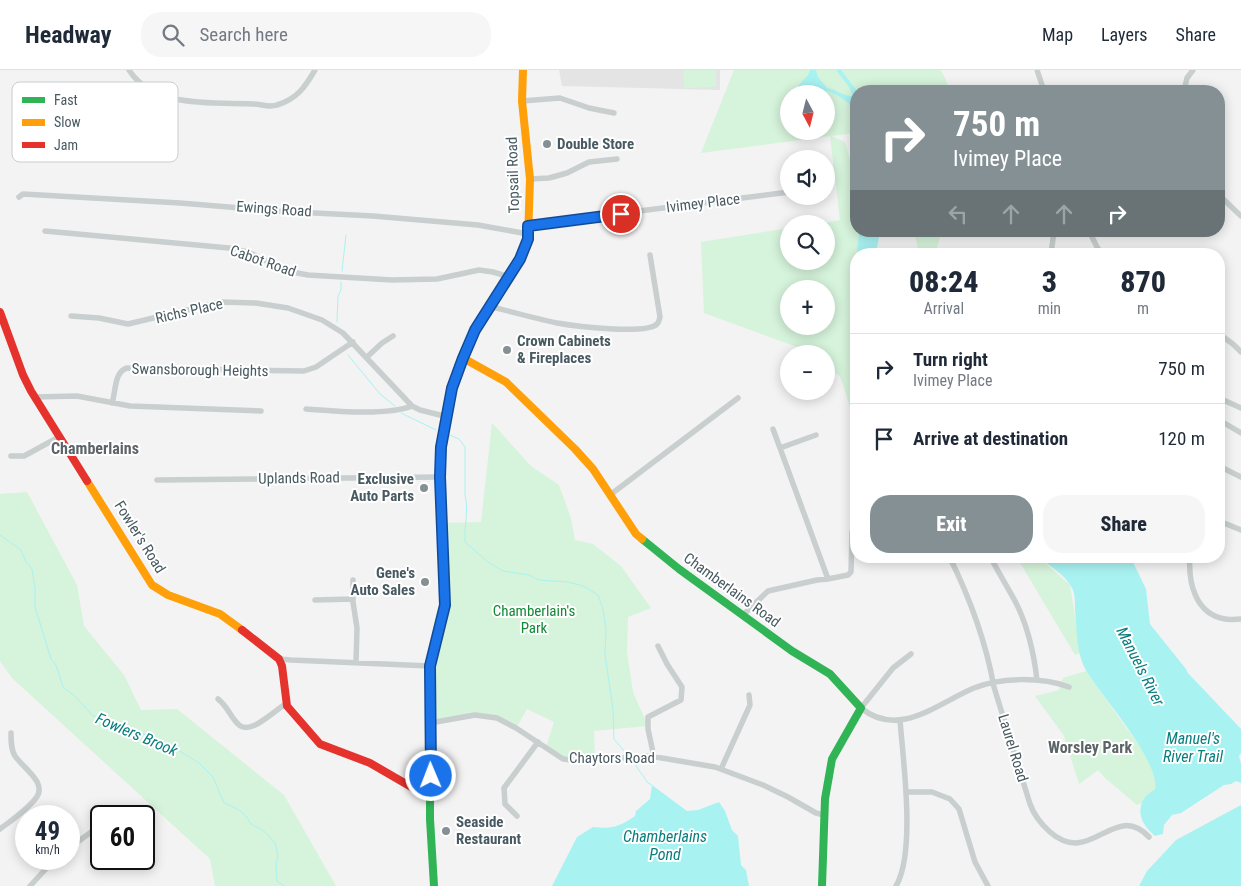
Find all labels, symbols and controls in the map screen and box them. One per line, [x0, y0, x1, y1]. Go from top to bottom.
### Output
search box [141, 12, 491, 57]
text: Headway [25, 21, 111, 49]
icon: search [159, 21, 187, 49]
text: Search here [199, 23, 288, 46]
text: Map [1042, 24, 1073, 45]
text: Layers [1101, 24, 1148, 45]
text: Share [1176, 24, 1216, 45]
legend [12, 82, 178, 162]
north arrow [780, 85, 835, 140]
map controls [780, 85, 835, 400]
text: Fast [54, 92, 78, 108]
text: 750 m [953, 104, 1040, 145]
icon: right [870, 105, 935, 170]
text: Slow [54, 114, 81, 130]
place label: Double Store [557, 135, 634, 153]
street label: Topsail Road [503, 136, 523, 214]
text: Jam [54, 137, 78, 153]
marker: Double Store [541, 138, 553, 150]
text: Ivimey Place [953, 146, 1062, 171]
button: sound [780, 150, 835, 205]
street label: Ivimey Place [665, 190, 741, 216]
pin [600, 193, 642, 235]
street label: Ewings Road [236, 197, 312, 221]
icon: arrive [607, 200, 635, 228]
icon: left [944, 200, 972, 228]
icon: ahead [997, 200, 1025, 228]
icon: ahead [1050, 200, 1078, 228]
icon: right [1103, 200, 1131, 228]
button: search [780, 215, 835, 270]
street label: Cabot Road [228, 241, 298, 281]
text: 08:24 [909, 264, 979, 299]
text: 3 [1042, 264, 1057, 299]
text: 870 [1120, 264, 1166, 299]
button: + [780, 280, 835, 335]
street label: Richs Place [153, 294, 225, 328]
text: Arrival [923, 299, 964, 318]
text: min [1038, 299, 1061, 318]
text: m [1137, 299, 1149, 318]
place label: Crown Cabinets & Fireplaces [517, 332, 611, 367]
marker: Crown Cabinets & Fireplaces [501, 344, 513, 356]
button: − [780, 345, 835, 400]
text: Turn right [913, 348, 988, 371]
icon: right [870, 355, 898, 383]
text: 750 m [1158, 357, 1205, 380]
street label: Swansborough Heights [131, 360, 269, 380]
text: Ivimey Place [913, 371, 992, 390]
icon: arrive [870, 425, 898, 453]
text: Arrive at destination [913, 427, 1068, 450]
text: 120 m [1158, 427, 1205, 450]
district label: Chamberlains [51, 439, 139, 458]
street label: Uplands Road [258, 468, 340, 488]
place label: Exclusive Auto Parts [350, 470, 414, 505]
marker: Exclusive Auto Parts [418, 482, 430, 494]
button: Exit [870, 495, 1033, 553]
button: Share [1043, 495, 1205, 553]
street label: Fowler's Road [111, 497, 169, 577]
street label: Chamberlains Road [680, 549, 784, 631]
place label: Gene's Auto Sales [351, 564, 415, 599]
marker: Gene's Auto Sales [419, 576, 431, 588]
park label: Chamberlain's Park [493, 602, 575, 637]
water label: Manuels River [1113, 624, 1169, 710]
water label: Fowlers Brook [93, 709, 182, 761]
street label: Laurel Road [994, 712, 1032, 784]
water label: Manuel's River Trail [1163, 729, 1224, 766]
district label: Worsley Park [1048, 738, 1132, 757]
position arrow [404, 749, 456, 801]
street label: Chaytors Road [569, 749, 655, 767]
speed limit sign: 60 [90, 805, 155, 870]
place label: Seaside Restaurant [456, 813, 522, 848]
text: 49 [35, 817, 60, 846]
marker: Seaside Restaurant [440, 825, 452, 837]
water label: Chamberlains Pond [623, 827, 707, 864]
text: km/h [35, 843, 60, 857]

